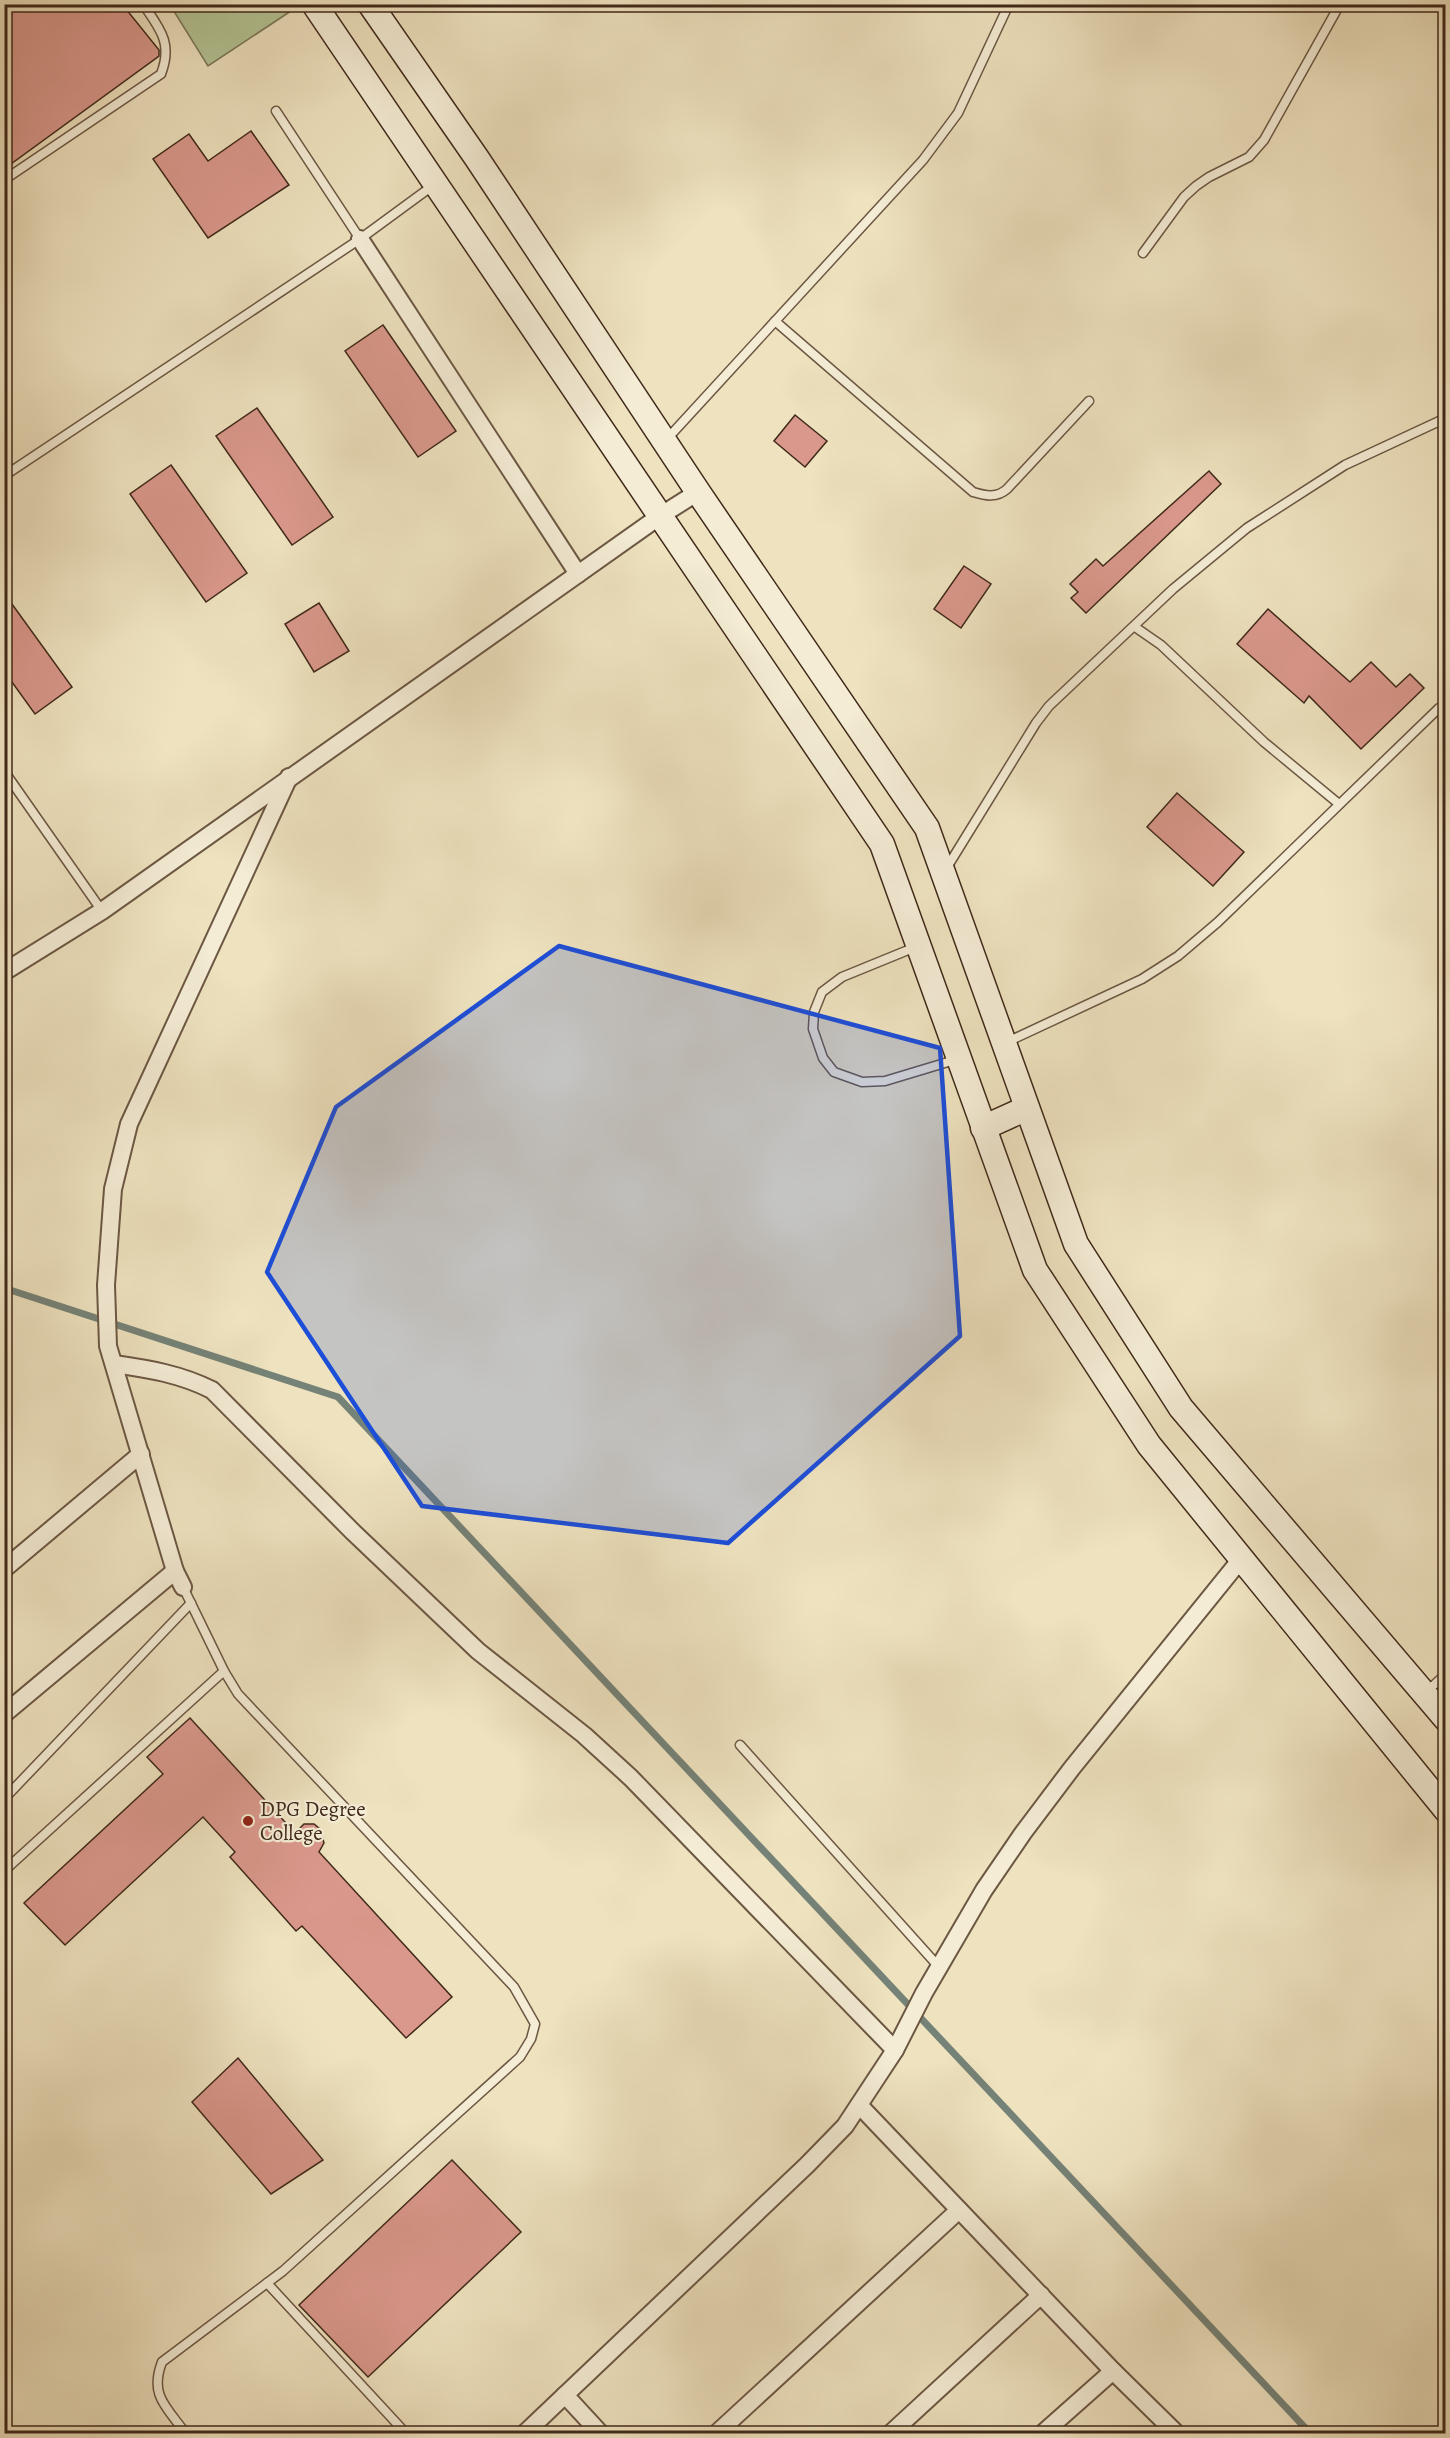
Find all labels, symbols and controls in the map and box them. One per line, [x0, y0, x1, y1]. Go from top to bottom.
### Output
place label: DPG Degree College [260, 1795, 366, 1847]
marker: DPG Degree College [241, 1814, 255, 1828]

